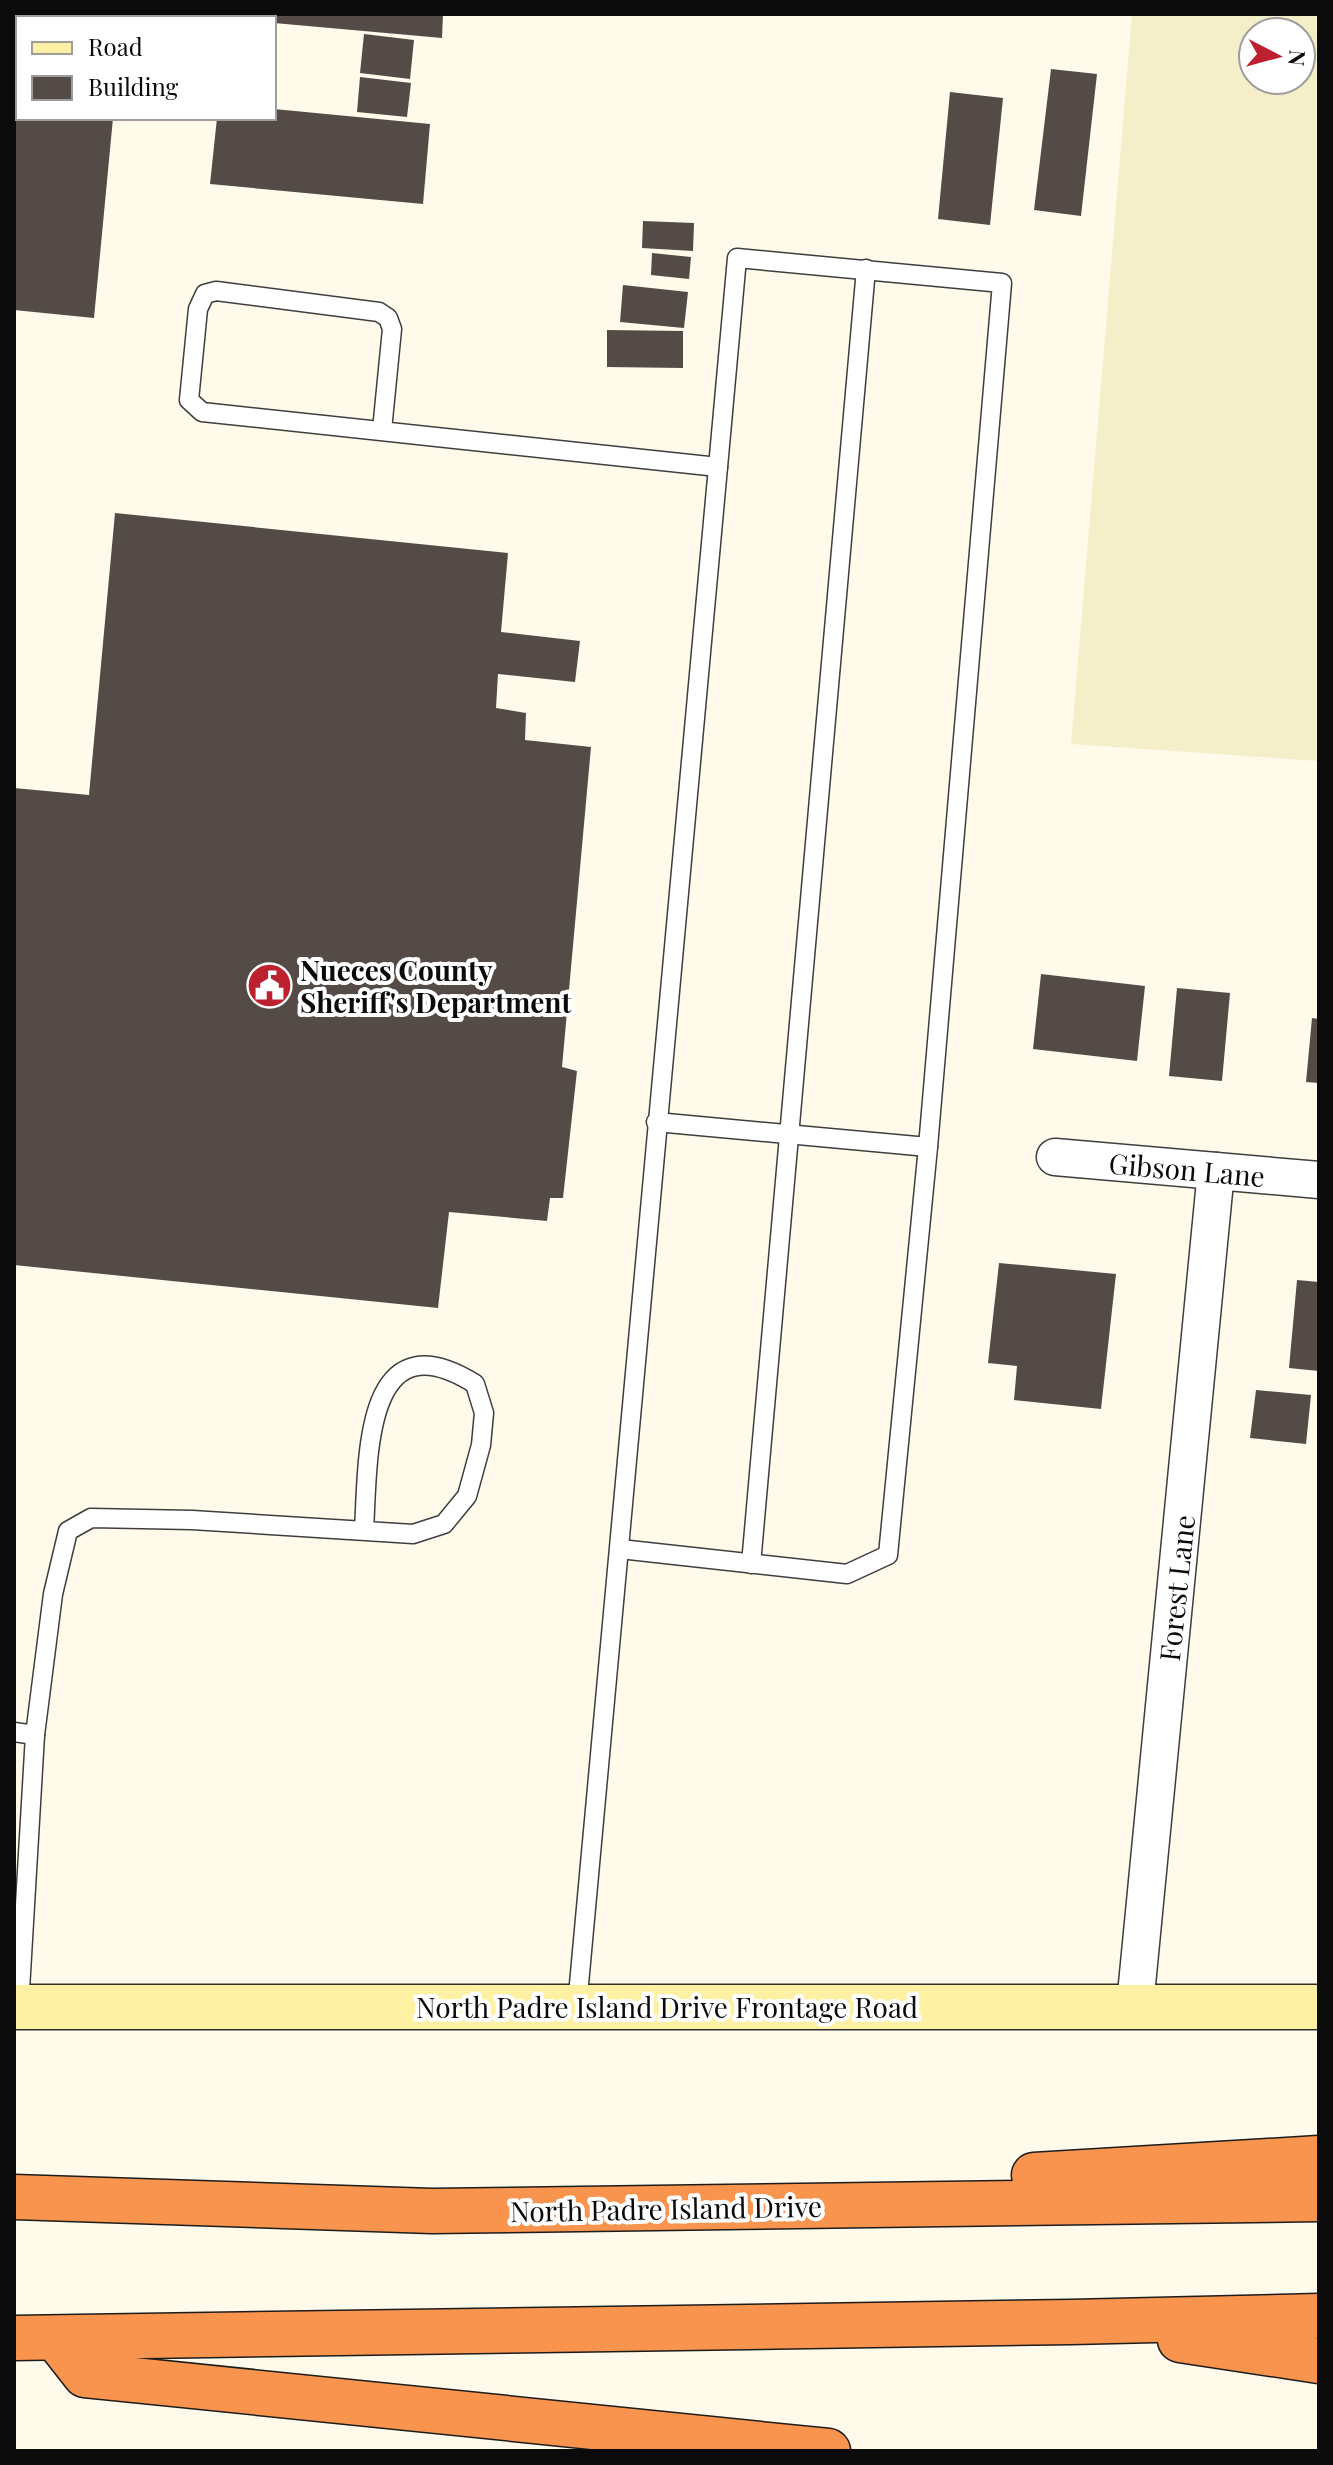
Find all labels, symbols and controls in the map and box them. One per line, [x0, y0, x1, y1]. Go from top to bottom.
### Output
legend [16, 16, 276, 120]
north arrow [1237, 16, 1317, 96]
text: Road [88, 30, 143, 62]
text: N [1282, 49, 1314, 68]
text: Building [88, 70, 179, 102]
place label: Nueces County Sheriff's Department [300, 951, 571, 1020]
public building icon: Nueces County Sheriff's Department [245, 961, 293, 1009]
street label: Gibson Lane [1107, 1144, 1267, 1194]
street label: Forest Lane [1150, 1513, 1202, 1663]
street label: North Padre Island Drive Frontage Road [416, 1988, 918, 2025]
street label: North Padre Island Drive [510, 2187, 822, 2229]

